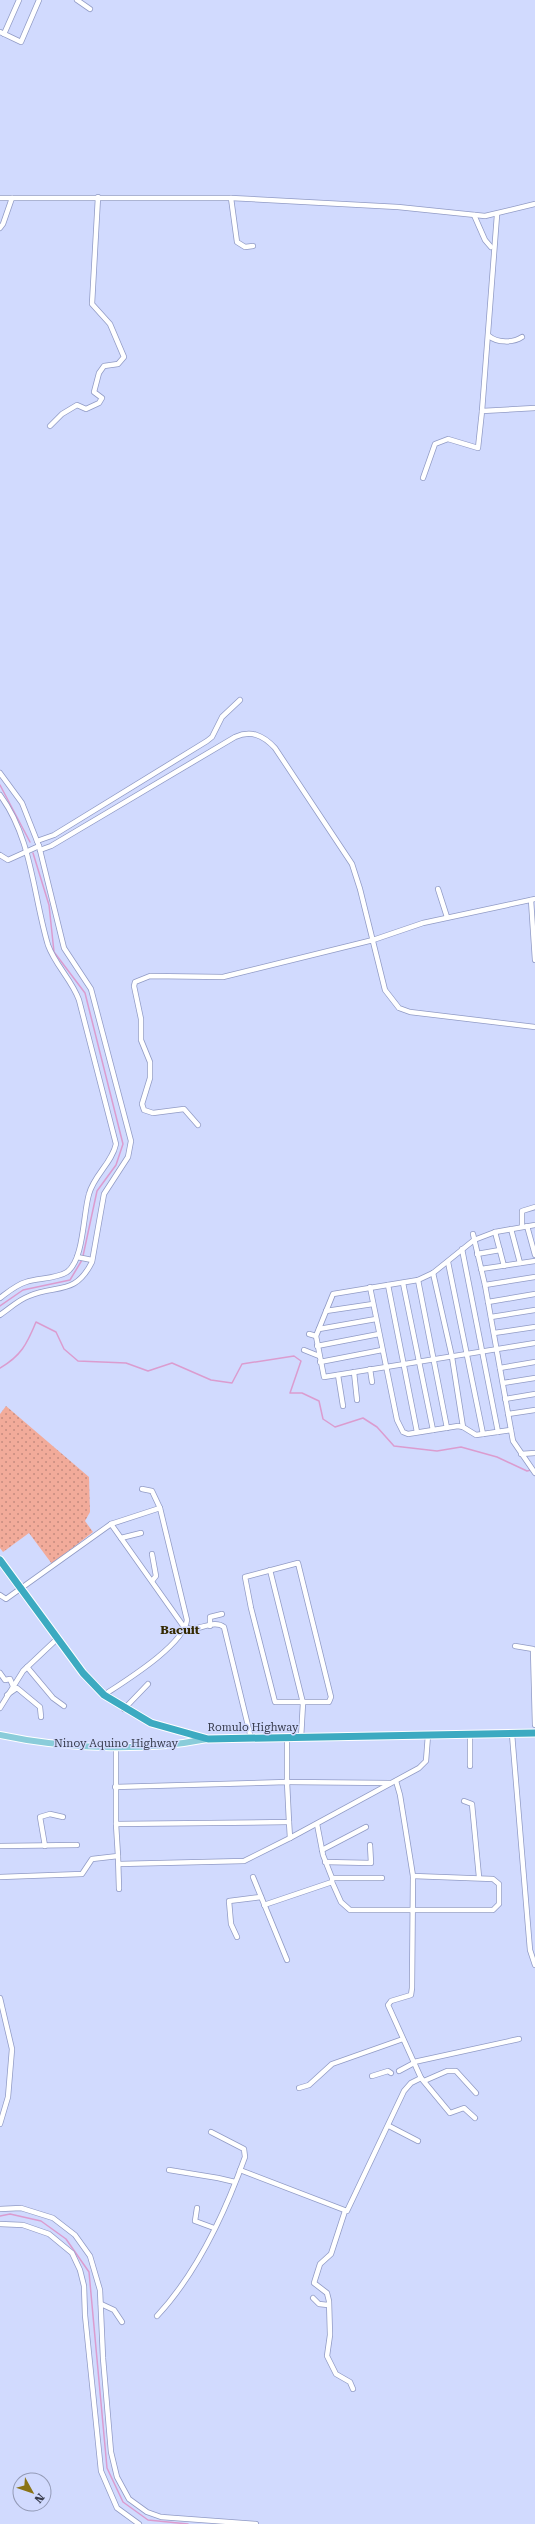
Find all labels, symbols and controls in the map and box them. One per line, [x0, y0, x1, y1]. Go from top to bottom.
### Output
district label: Bacuit [160, 1623, 200, 1637]
street label: Romulo Highway [208, 1721, 299, 1734]
street label: Ninoy Aquino Highway [54, 1737, 178, 1750]
north arrow [12, 2472, 52, 2512]
text: N [31, 2491, 47, 2506]

